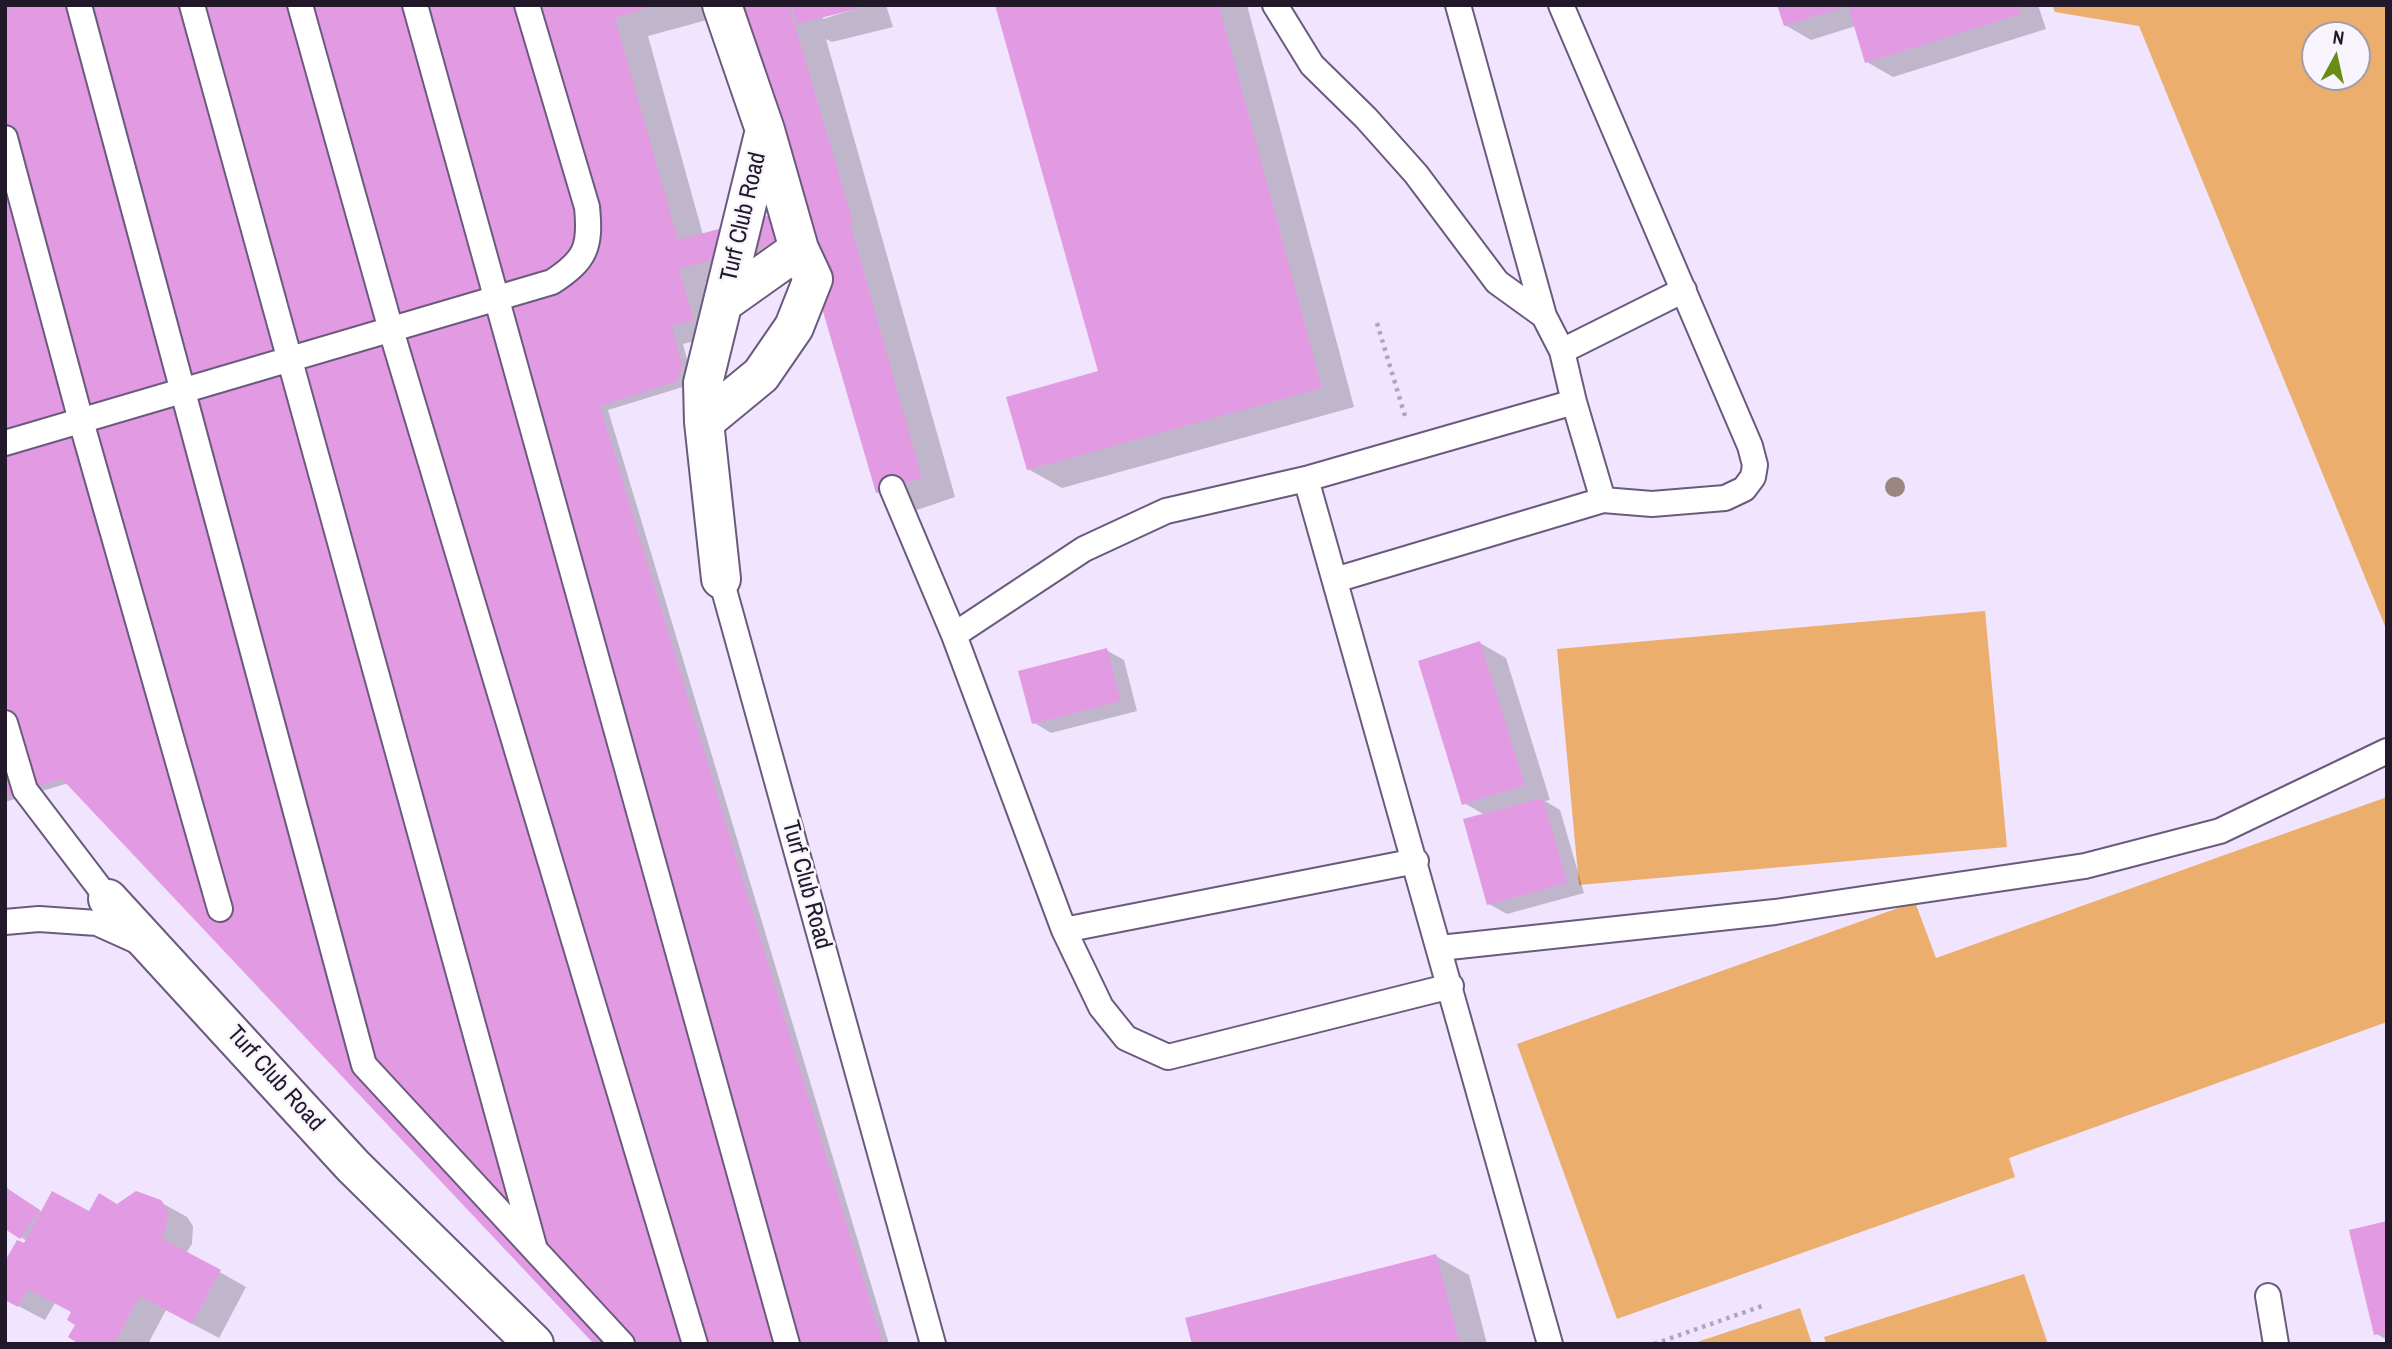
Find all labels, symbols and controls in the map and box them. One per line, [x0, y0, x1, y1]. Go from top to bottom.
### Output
north arrow [2301, 21, 2371, 91]
text: N [2331, 24, 2346, 51]
street label: Turf Club Road [715, 150, 773, 284]
street label: Turf Club Road [775, 818, 837, 952]
street label: Turf Club Road [220, 1020, 330, 1138]

